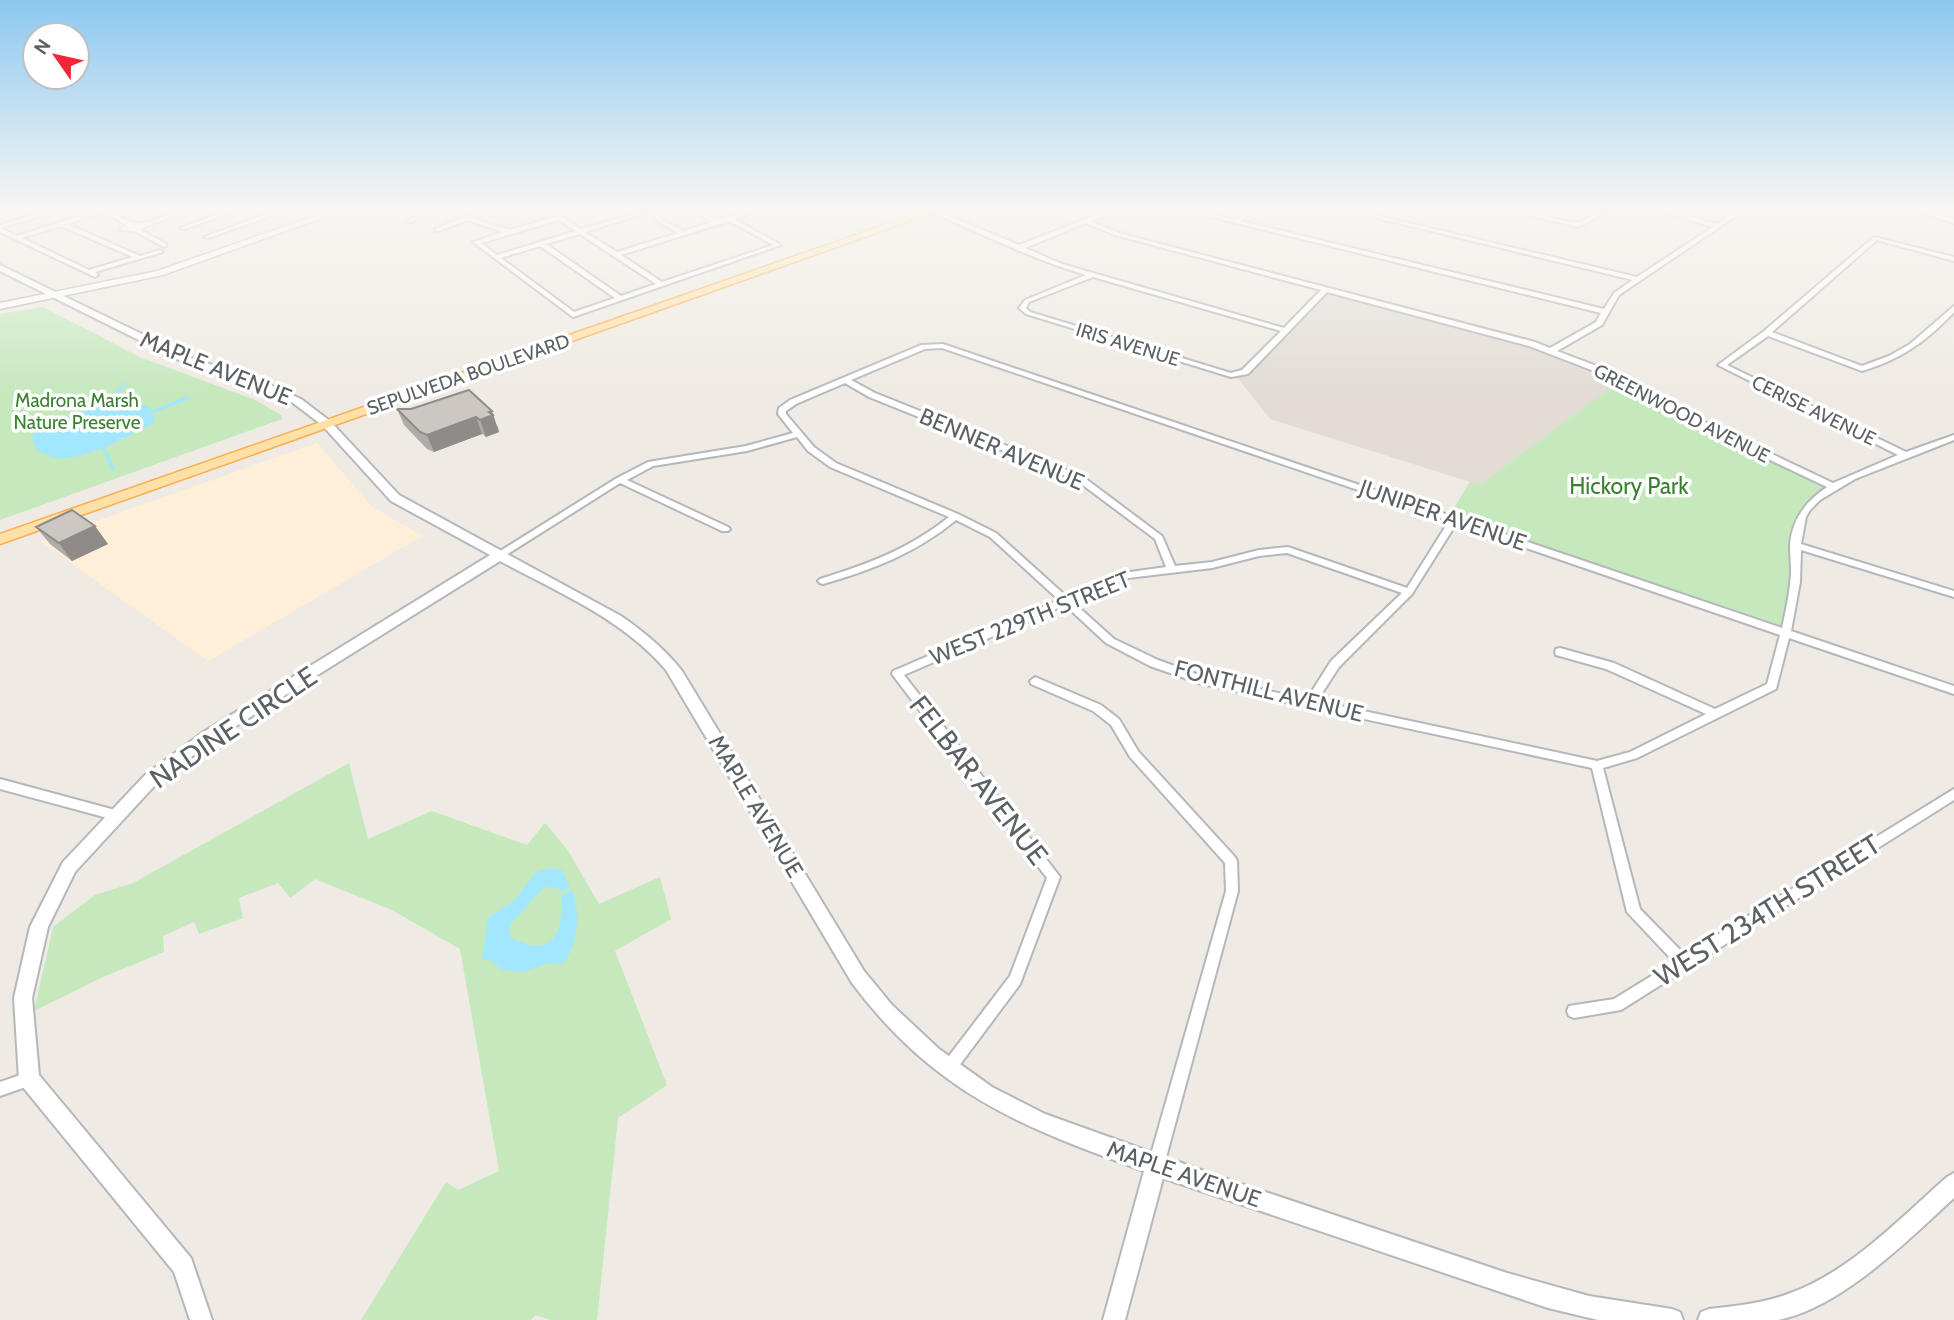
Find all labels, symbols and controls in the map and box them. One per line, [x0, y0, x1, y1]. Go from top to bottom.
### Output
north arrow [21, 21, 91, 91]
text: N [29, 35, 56, 59]
street label: IRIS AVENUE [1073, 318, 1182, 371]
street label: MAPLE AVENUE [136, 325, 296, 411]
street label: SEPULVEDA BOULEVARD [364, 329, 573, 420]
street label: GREENWOOD AVENUE [1590, 359, 1774, 468]
street label: CERISE AVENUE [1748, 371, 1879, 450]
park label: Madrona Marsh Nature Preserve [14, 389, 141, 434]
street label: BENNER AVENUE [916, 402, 1088, 496]
park label: Hickory Park [1569, 472, 1689, 500]
street label: JUNIPER AVENUE [1355, 473, 1530, 557]
street label: WEST 229TH STREET [926, 565, 1134, 671]
street label: FONTHILL AVENUE [1172, 654, 1366, 728]
street label: NADINE CIRCLE [143, 659, 323, 795]
street label: FELBAR AVENUE [902, 689, 1056, 871]
street label: MAPLE AVENUE [703, 730, 809, 882]
street label: WEST 234TH STREET [1648, 827, 1886, 993]
street label: MAPLE AVENUE [1103, 1135, 1265, 1213]

